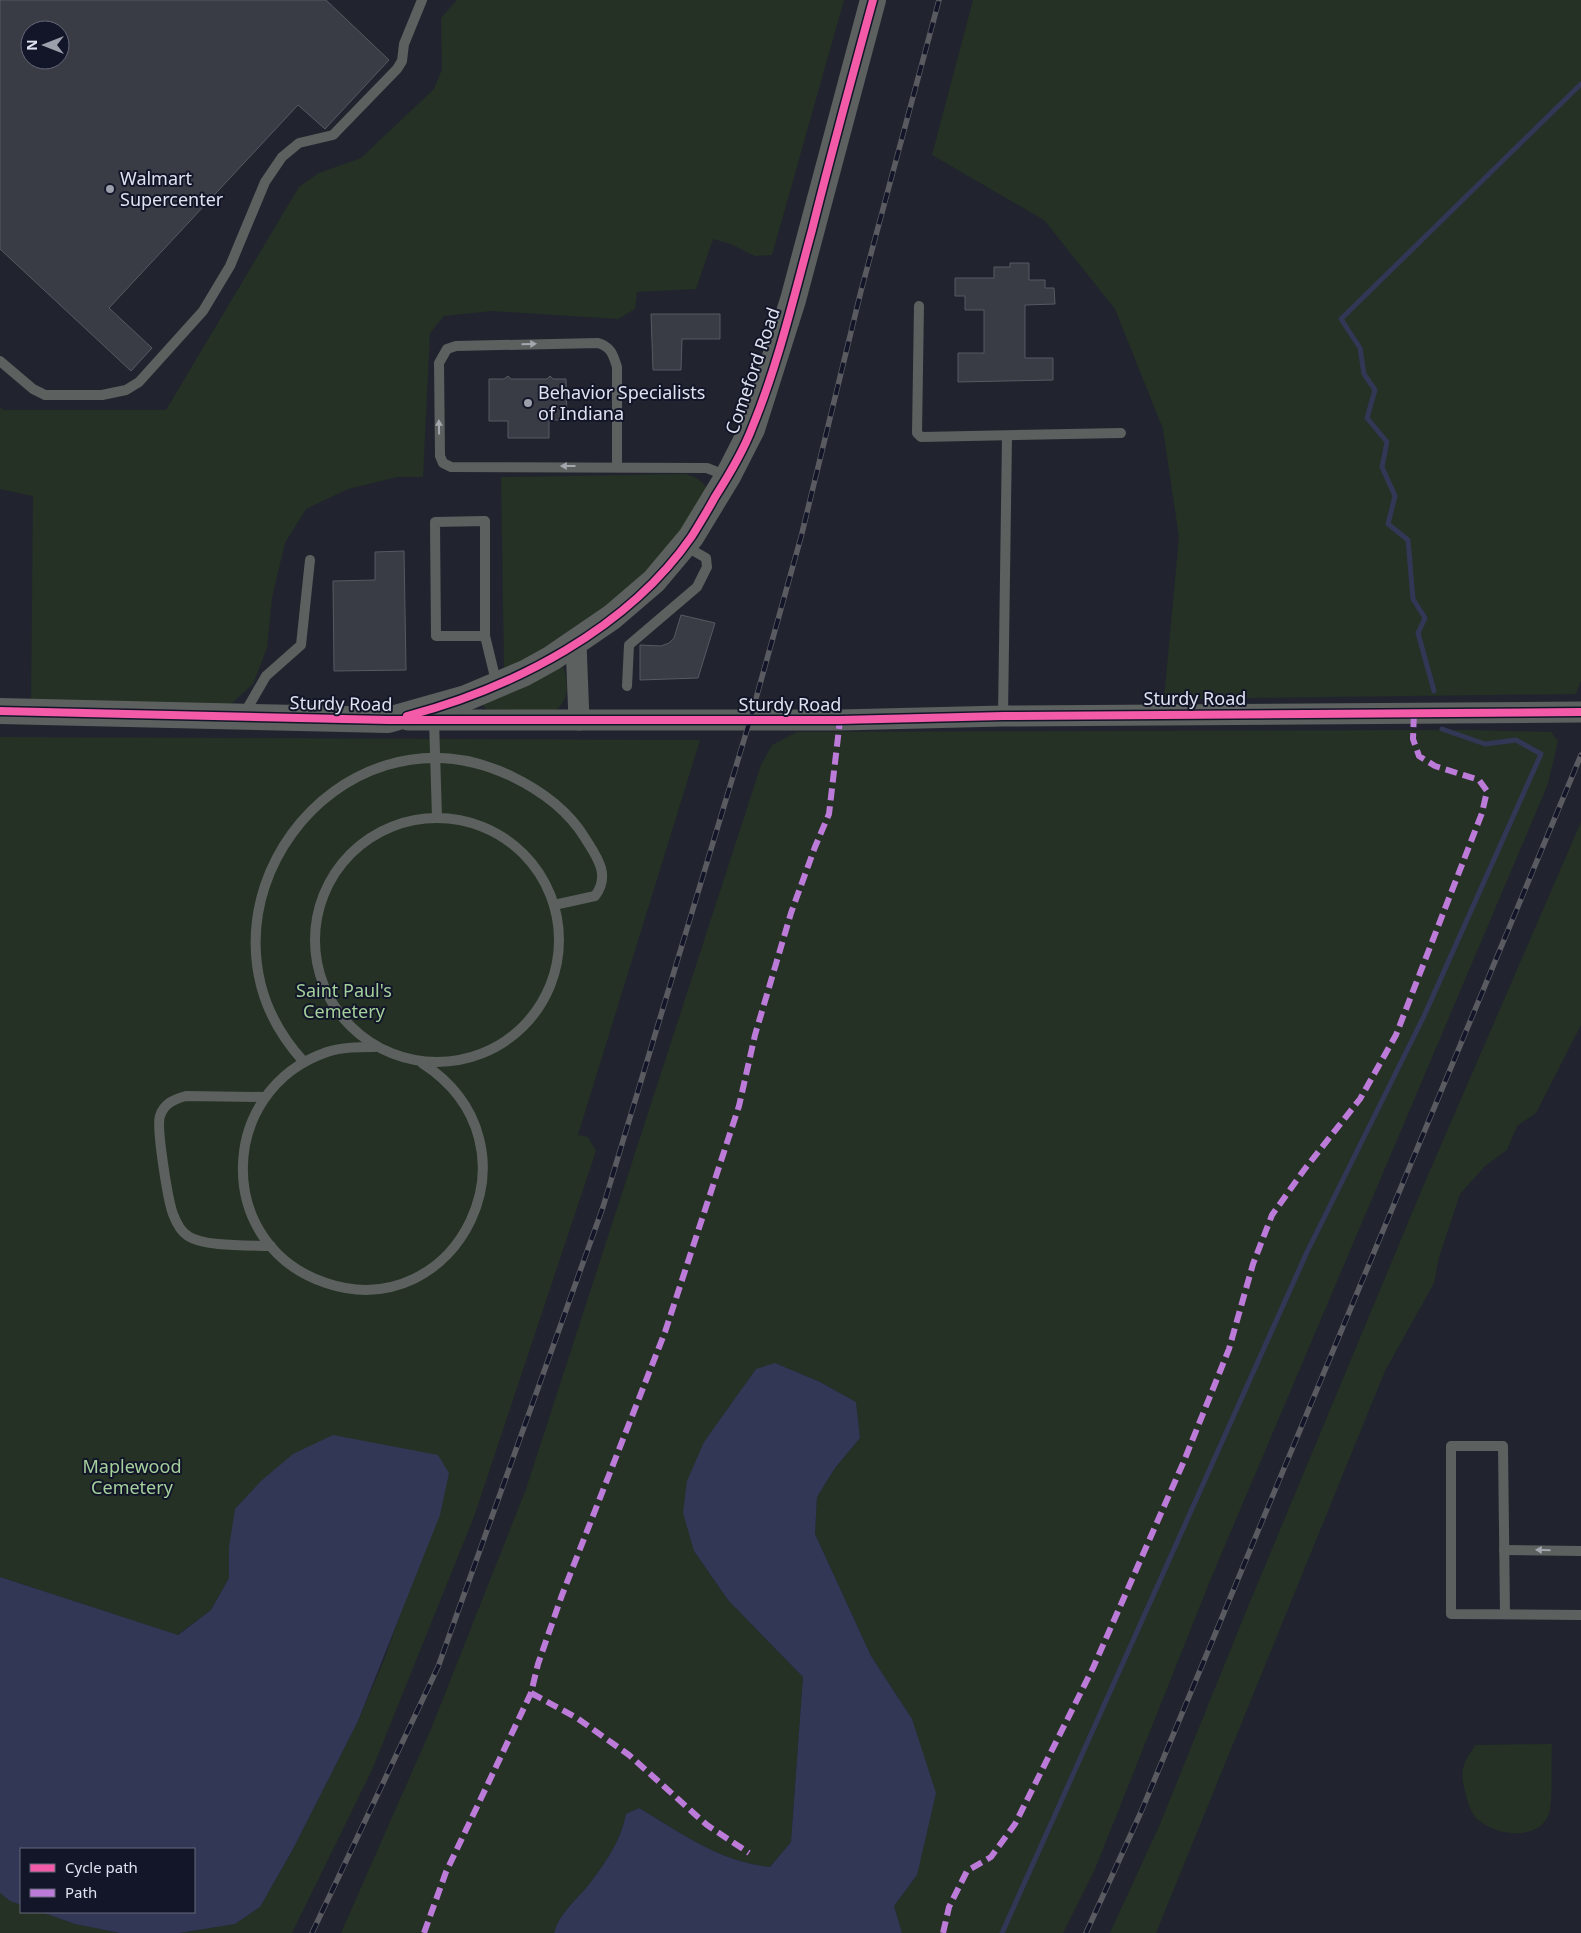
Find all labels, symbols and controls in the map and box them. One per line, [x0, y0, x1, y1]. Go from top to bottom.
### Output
north arrow [20, 20, 70, 70]
text: N [22, 39, 41, 51]
place label: Walmart Supercenter [120, 166, 224, 211]
marker: Walmart Supercenter [104, 183, 116, 195]
street label: Comeford Road [719, 304, 785, 437]
one-way arrow [521, 340, 537, 348]
place label: Behavior Specialists of Indiana [538, 380, 705, 425]
marker: Behavior Specialists of Indiana [522, 397, 534, 409]
one-way arrow [435, 419, 443, 435]
one-way arrow [560, 462, 576, 470]
street label: Sturdy Road [1144, 686, 1246, 710]
street label: Sturdy Road [289, 690, 393, 716]
street label: Sturdy Road [739, 692, 841, 716]
park label: Saint Paul's Cemetery [296, 978, 392, 1023]
park label: Maplewood Cemetery [83, 1454, 181, 1499]
one-way arrow [1534, 1546, 1550, 1554]
legend [20, 1848, 195, 1913]
text: Cycle path [65, 1857, 138, 1877]
text: Path [65, 1882, 97, 1902]

